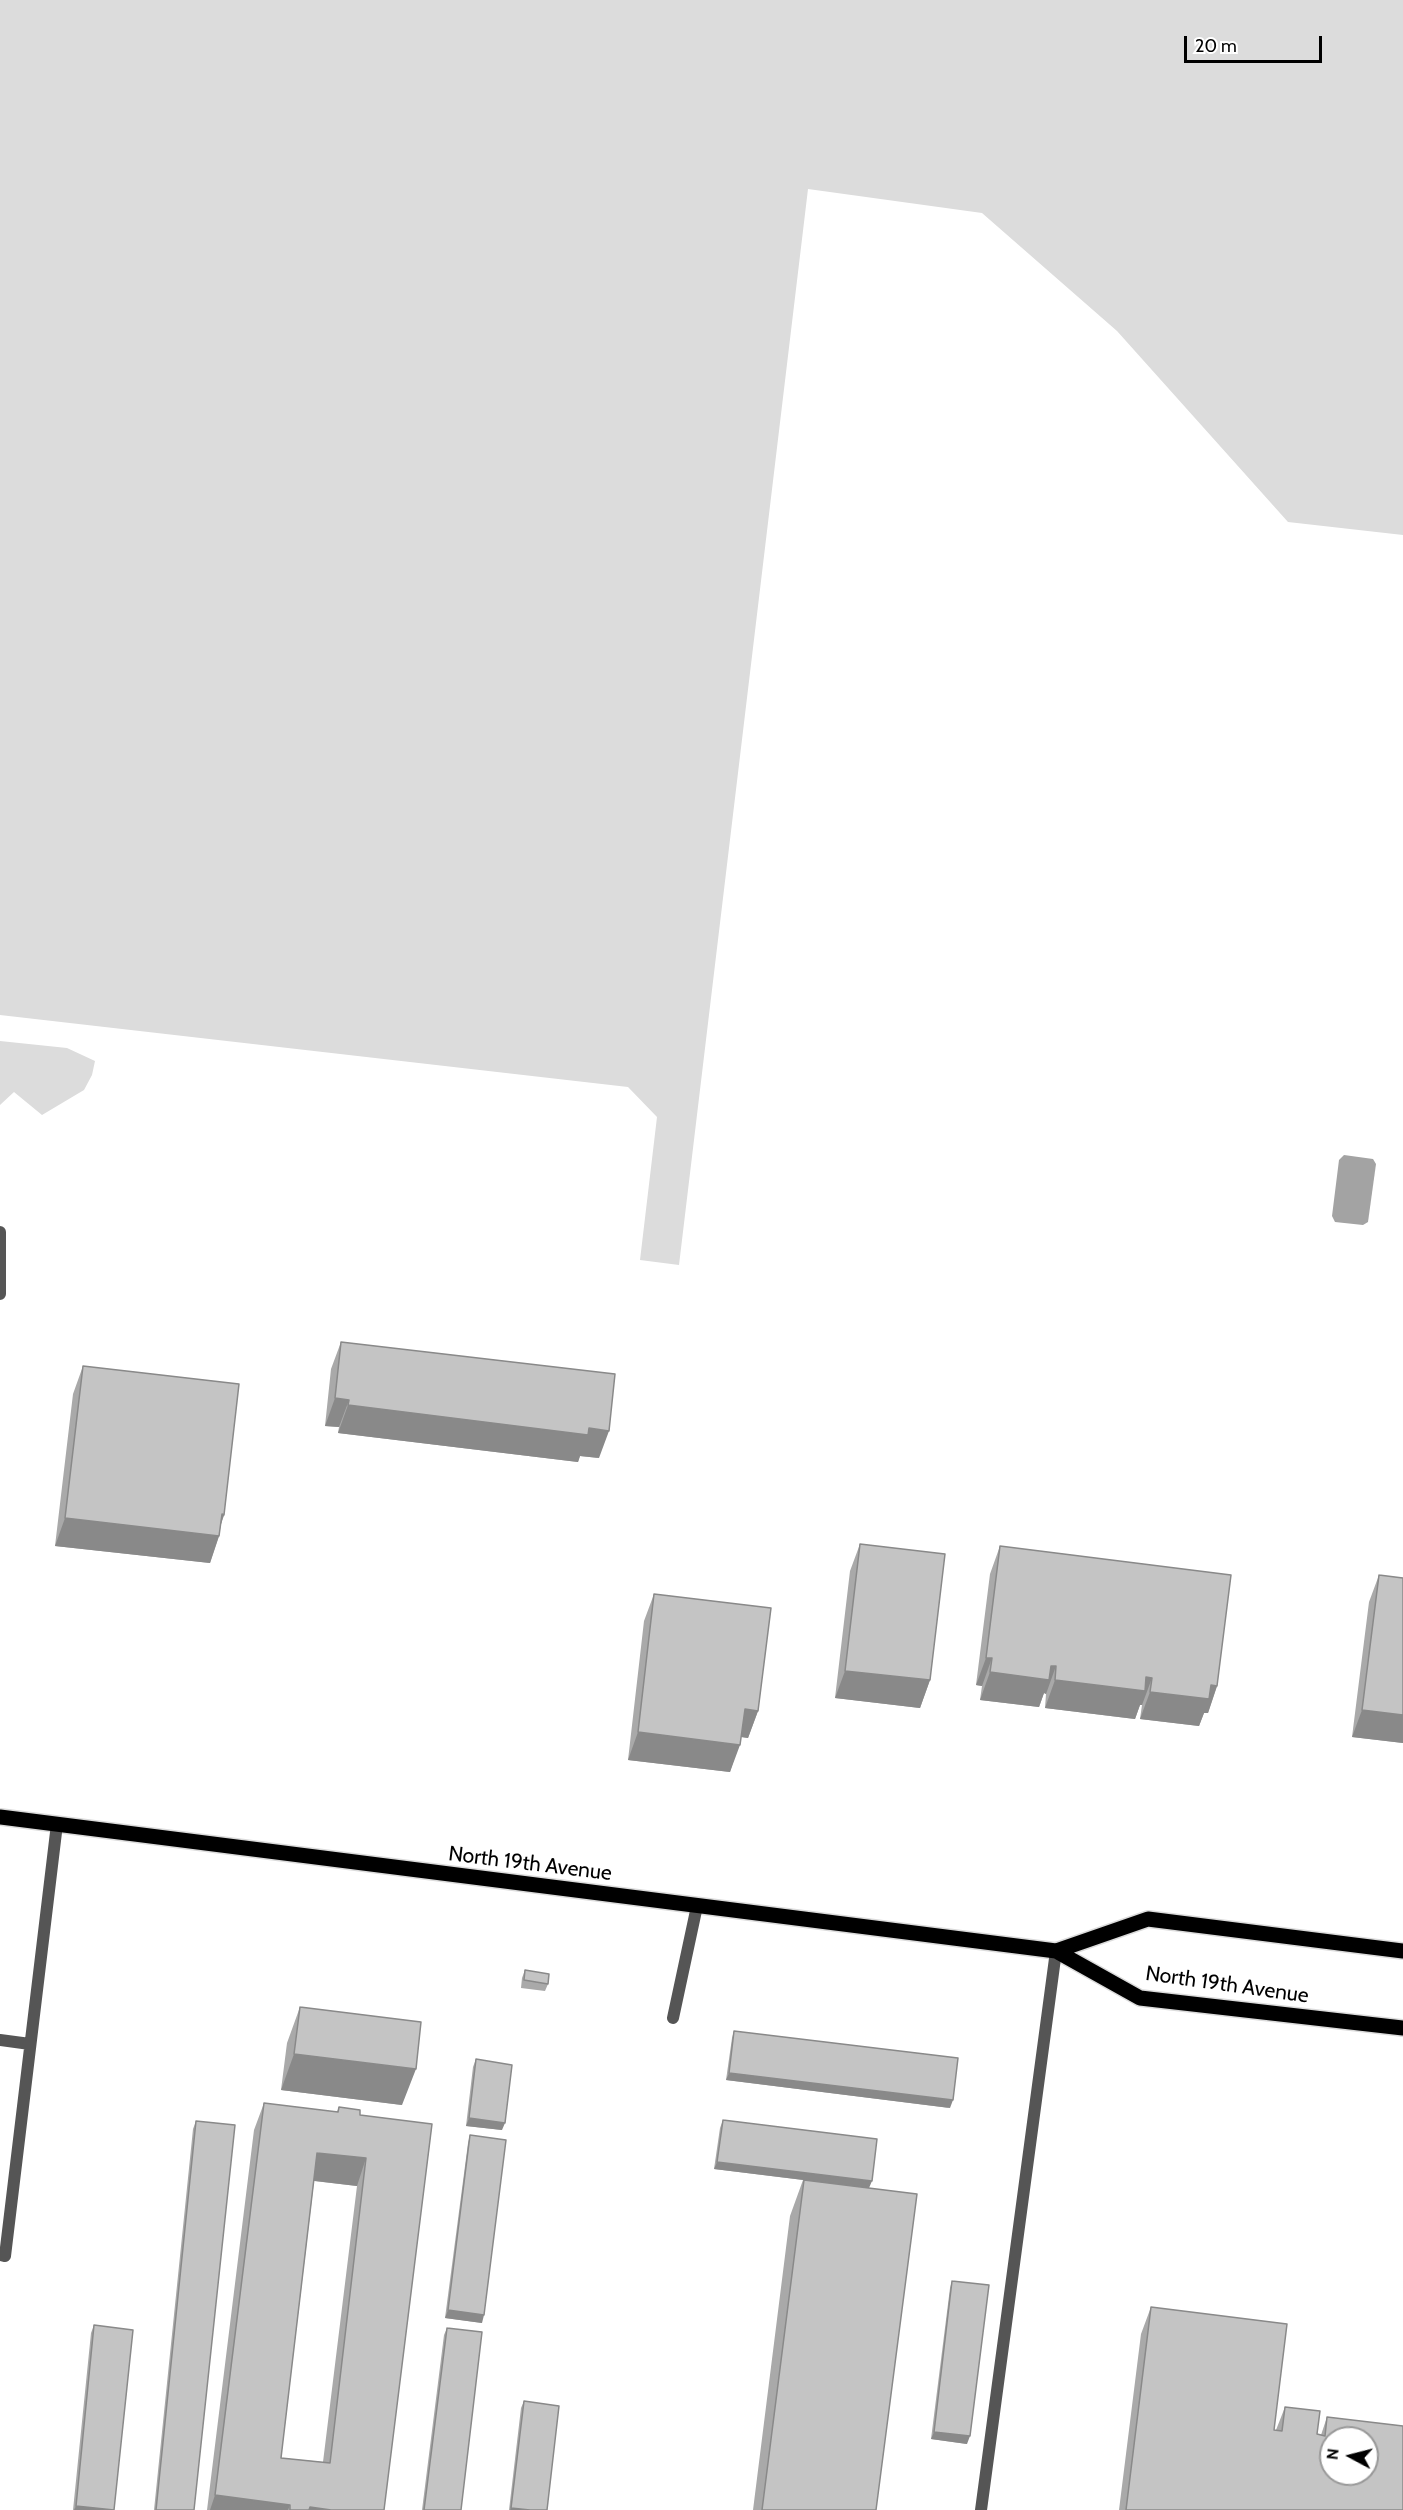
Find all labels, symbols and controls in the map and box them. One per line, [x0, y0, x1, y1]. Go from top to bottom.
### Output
scale bar [1187, 24, 1325, 62]
text: 20 m [1195, 35, 1237, 57]
street label: North 19th Avenue [447, 1841, 613, 1887]
street label: North 19th Avenue [1144, 1961, 1310, 2009]
north arrow [1319, 2426, 1379, 2486]
text: N [1323, 2447, 1343, 2461]

